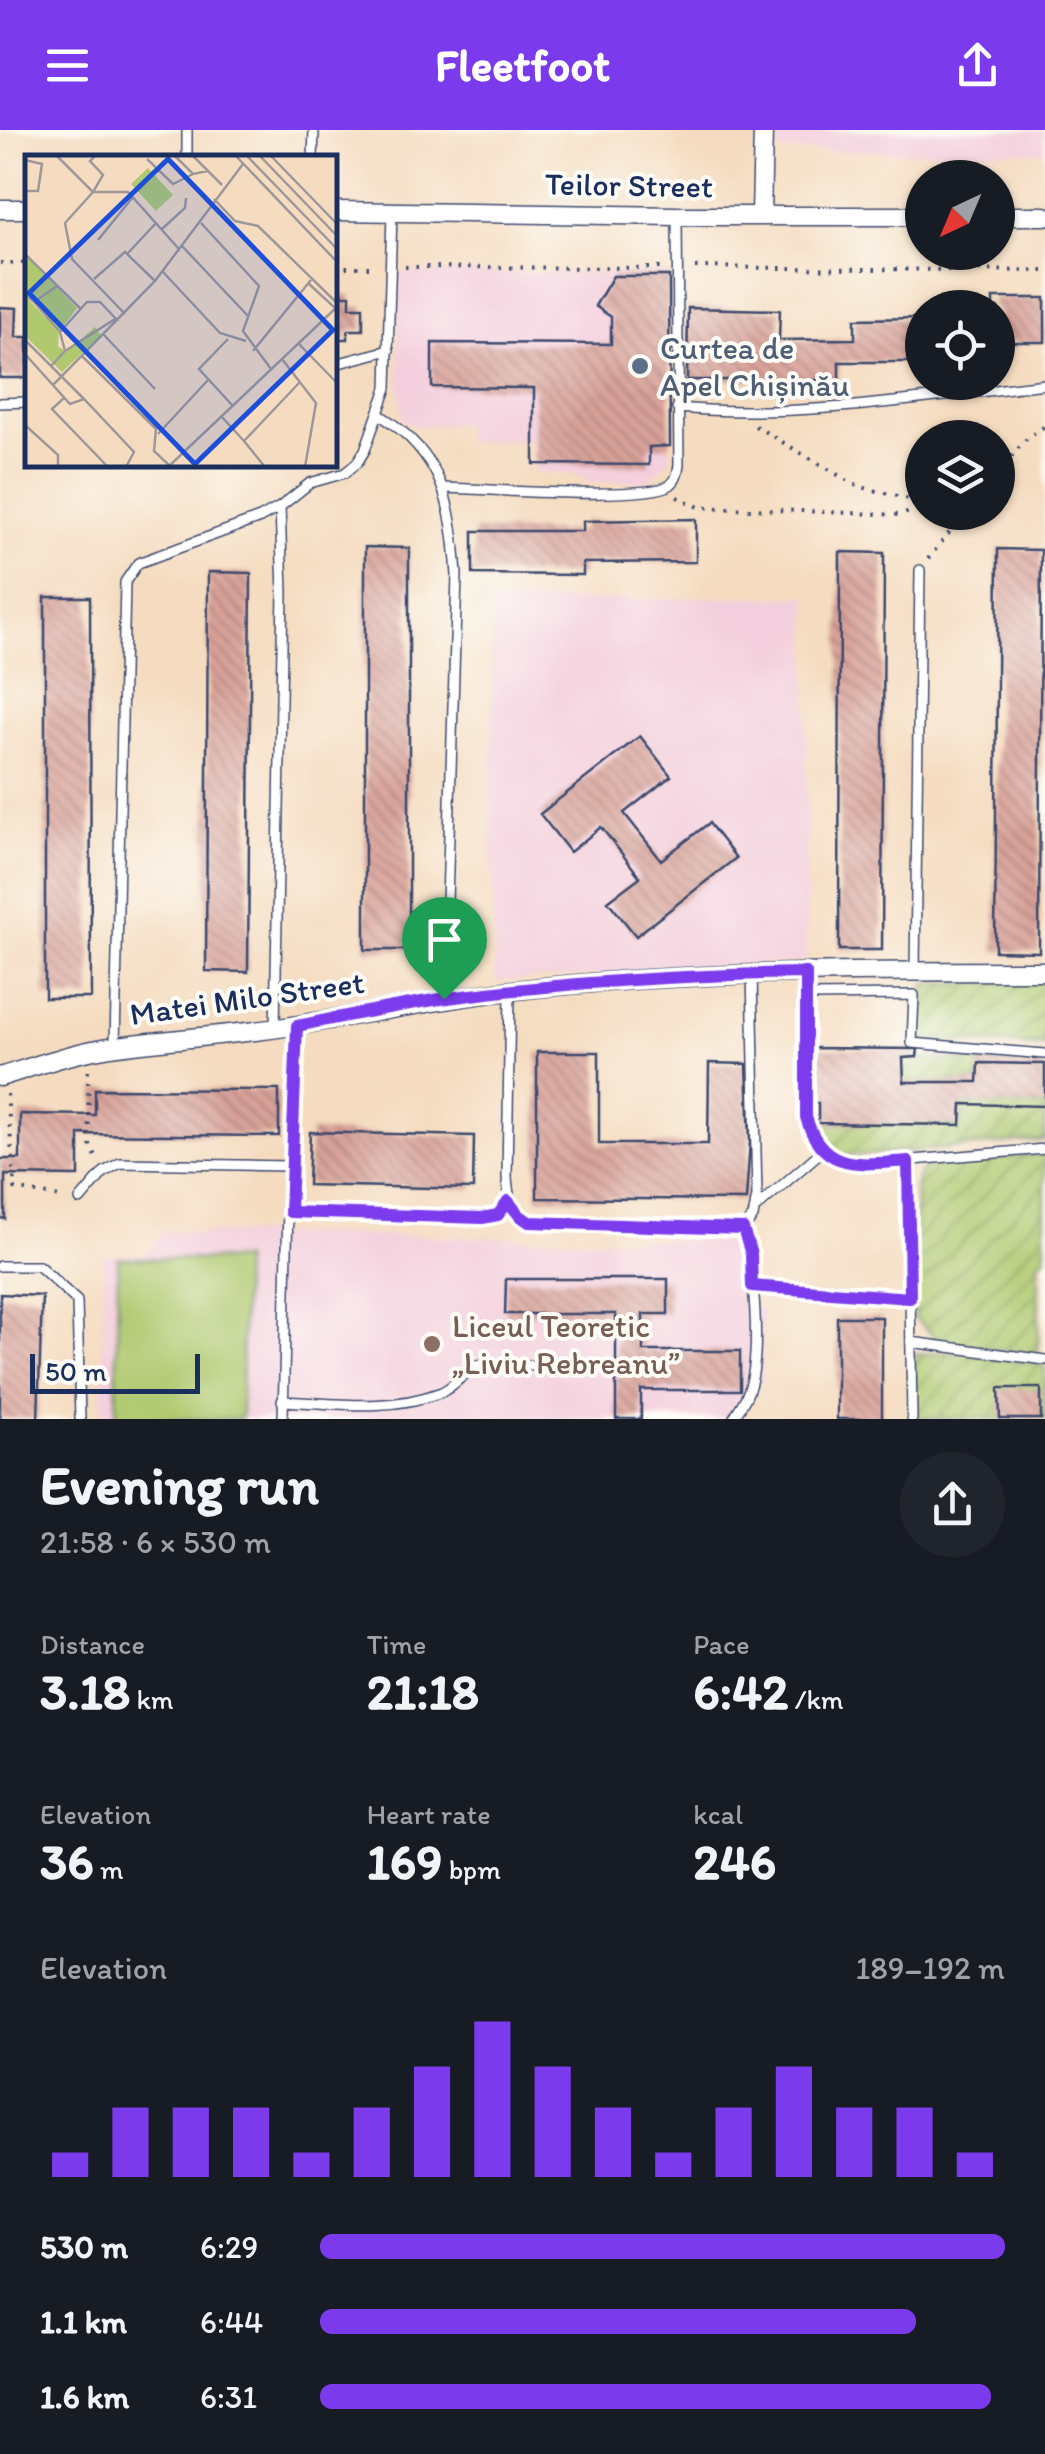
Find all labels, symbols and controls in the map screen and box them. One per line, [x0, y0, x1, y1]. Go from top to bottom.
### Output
icon: menu [40, 38, 95, 93]
text: Fleetfoot [435, 38, 610, 92]
icon: share [950, 38, 1005, 93]
inset map [25, 155, 338, 468]
north arrow [905, 160, 1015, 270]
map controls [905, 160, 1015, 530]
street label: Teilor Street [545, 165, 713, 205]
button: locate [905, 290, 1015, 400]
place label: Curtea de Apel Chișinău [660, 329, 850, 404]
marker: Curtea de Apel Chișinău [629, 355, 651, 377]
button: layers [905, 420, 1015, 530]
pin [402, 897, 487, 1000]
icon: arrive [417, 912, 472, 967]
street label: Matei Milo Street [127, 963, 367, 1033]
place label: Liceul Teoretic „Liviu Rebreanu” [452, 1307, 680, 1382]
marker: Liceul Teoretic „Liviu Rebreanu” [421, 1333, 443, 1355]
scale bar [30, 1349, 200, 1394]
text: 50 m [45, 1354, 107, 1388]
text: Evening run [40, 1452, 319, 1518]
button: share [900, 1452, 1005, 1557]
text: 21:58 · 6 × 530 m [40, 1523, 271, 1561]
text: Distance [40, 1627, 145, 1661]
text: Time [367, 1627, 426, 1661]
text: Pace [693, 1627, 749, 1661]
text: 3.18 [40, 1661, 130, 1722]
text: 21:18 [367, 1661, 479, 1722]
text: 6:42 [693, 1661, 788, 1722]
text: km [130, 1682, 173, 1716]
text: /km [788, 1682, 844, 1716]
text: Elevation [40, 1797, 151, 1831]
text: Heart rate [367, 1797, 491, 1831]
text: kcal [693, 1797, 743, 1831]
text: 36 [40, 1831, 94, 1892]
text: 169 [367, 1831, 442, 1892]
text: 246 [693, 1831, 776, 1892]
text: m [94, 1852, 124, 1886]
text: bpm [442, 1852, 501, 1886]
text: Elevation [40, 1949, 167, 1987]
text: 189–192 m [855, 1949, 1005, 1987]
text: 530 m [40, 2228, 128, 2266]
text: 6:29 [200, 2228, 258, 2266]
text: 1.1 km [40, 2303, 127, 2341]
text: 6:44 [200, 2303, 263, 2341]
text: 1.6 km [40, 2378, 129, 2416]
text: 6:31 [200, 2378, 257, 2416]

